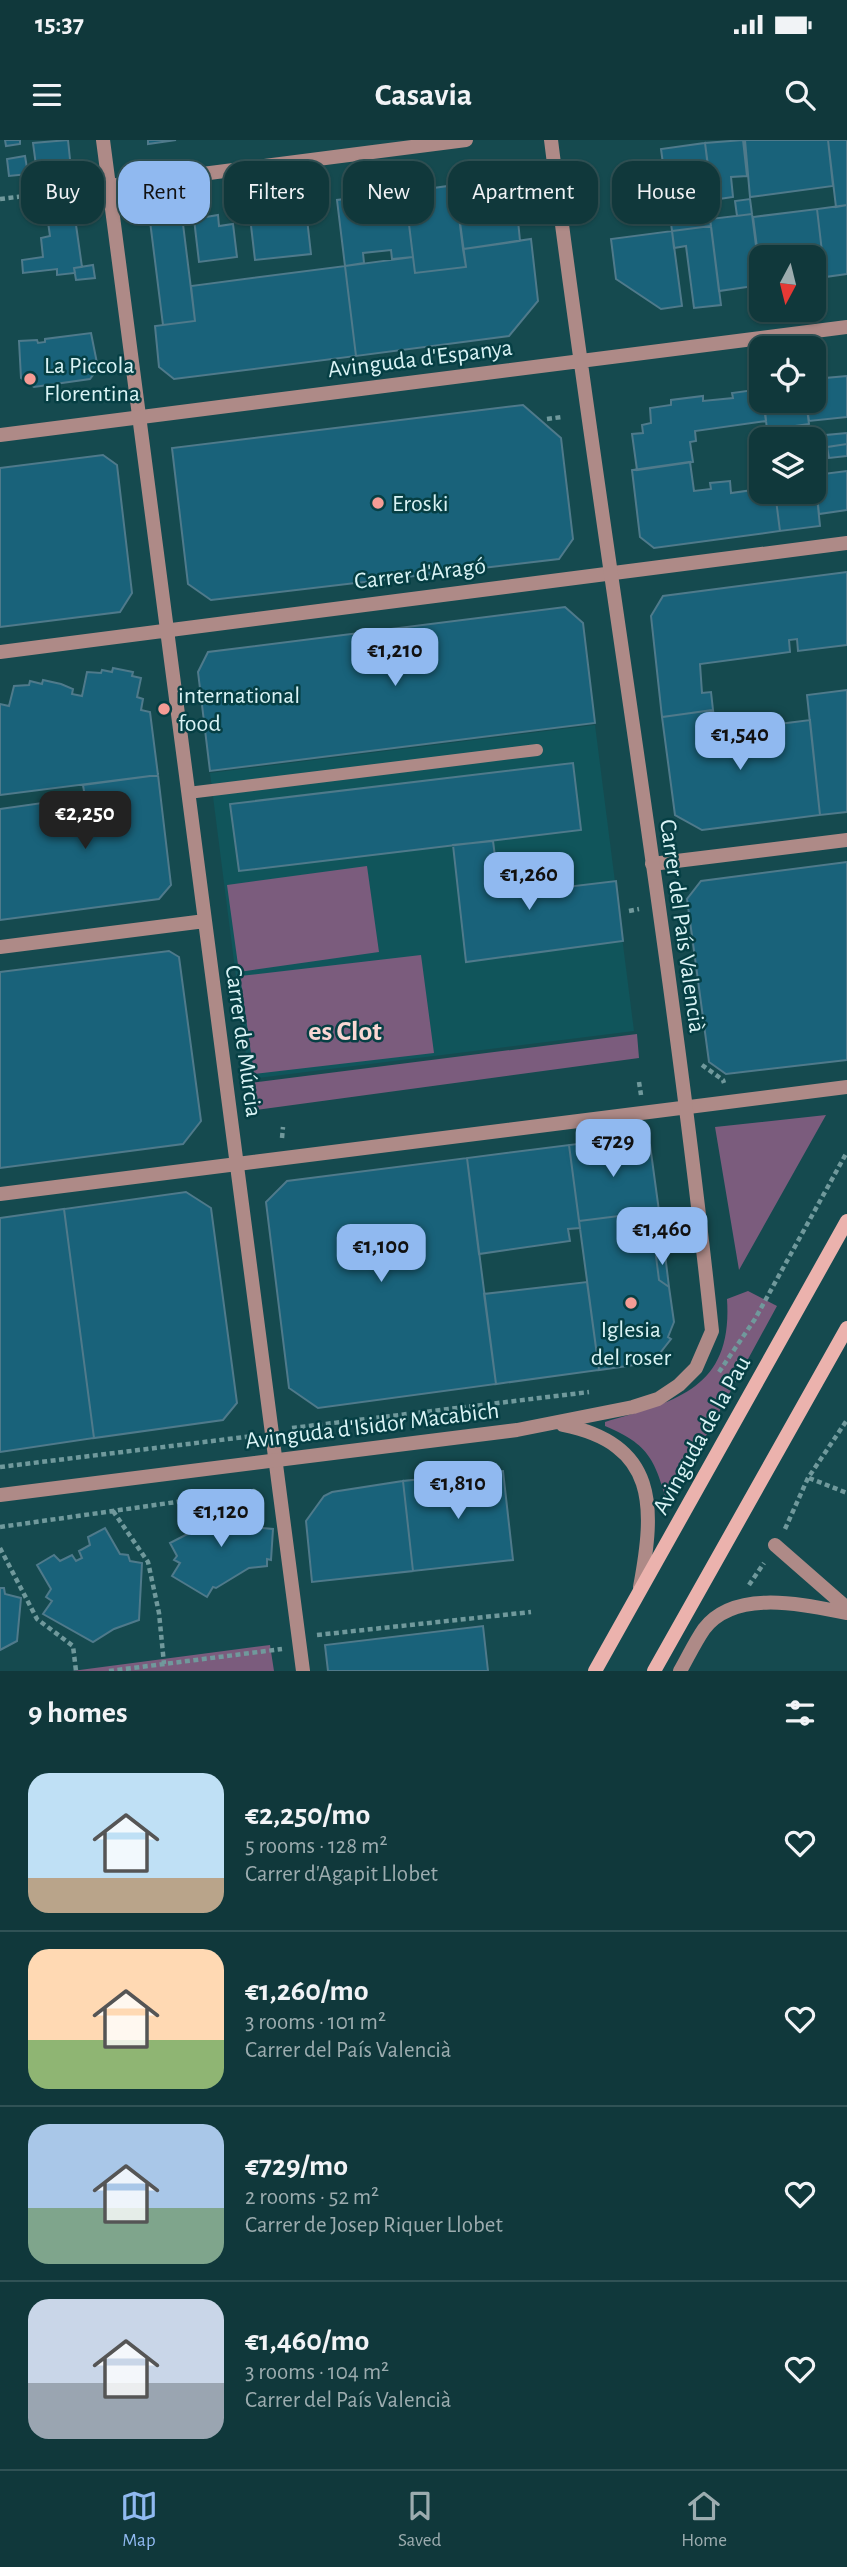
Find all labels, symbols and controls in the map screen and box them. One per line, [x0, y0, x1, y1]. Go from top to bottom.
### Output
text: 15:37 [35, 11, 84, 37]
icon: menu [28, 76, 66, 114]
icon: search [781, 76, 819, 114]
text: Casavia [375, 79, 472, 111]
chip: Buy [21, 161, 104, 224]
chip: Rent [118, 161, 210, 224]
chip: Filters [224, 161, 329, 224]
chip: New [343, 161, 434, 224]
chip: Apartment [448, 161, 598, 224]
chip: House [612, 161, 720, 224]
north arrow [749, 245, 826, 322]
map controls [749, 245, 826, 504]
street label: Avinguda d'Espanya [326, 336, 514, 382]
button: locate [749, 336, 826, 413]
place label: La Piccola Florentina [44, 354, 140, 406]
marker: La Piccola Florentina [22, 371, 38, 387]
button: layers [749, 427, 826, 504]
place label: Eroski [392, 492, 448, 516]
marker: Eroski [370, 495, 386, 511]
street label: Carrer d'Aragó [353, 554, 487, 594]
pin: €1,210 [338, 629, 452, 688]
text: €1,210 [367, 639, 423, 662]
place label: international food [178, 684, 300, 736]
marker: international food [156, 701, 172, 717]
pin: €1,540 [683, 712, 797, 772]
text: €1,540 [711, 723, 769, 746]
pin: €2,250 [28, 792, 142, 851]
text: €2,250 [55, 802, 115, 825]
street label: Carrer del País Valencià [655, 818, 709, 1034]
pin: €1,260 [472, 852, 586, 912]
text: €1,260 [500, 863, 558, 886]
street label: Carrer de Múrcia [220, 964, 266, 1119]
district label: es Clot [308, 1018, 382, 1046]
pin: €729 [572, 1119, 654, 1179]
text: €729 [592, 1130, 634, 1153]
pin: €1,460 [605, 1208, 719, 1267]
text: €1,460 [633, 1218, 691, 1241]
pin: €1,100 [324, 1224, 438, 1284]
text: €1,100 [353, 1235, 409, 1258]
marker: Iglesia del roser [623, 1295, 639, 1311]
place label: Iglesia del roser [591, 1318, 672, 1370]
street label: Avinguda de la Pau [649, 1352, 755, 1519]
street label: Avinguda d'Isidor Macabich [244, 1399, 500, 1453]
pin: €1,810 [401, 1462, 515, 1521]
text: €1,810 [430, 1472, 486, 1495]
pin: €1,120 [164, 1490, 278, 1549]
text: €1,120 [193, 1500, 249, 1523]
icon: filters [781, 1694, 819, 1732]
text: 9 homes [28, 1698, 128, 1728]
text: €2,250/mo [245, 1800, 370, 1830]
icon: home [84, 1801, 168, 1885]
icon: heart [781, 1824, 819, 1862]
text: 5 rooms · 128 m² [245, 1835, 387, 1858]
text: Carrer d'Agapit Llobet [245, 1863, 438, 1886]
text: €1,260/mo [245, 1976, 368, 2006]
icon: home [84, 1977, 168, 2061]
icon: heart [781, 2000, 819, 2038]
text: 3 rooms · 101 m² [245, 2011, 386, 2034]
text: Carrer del País Valencià [245, 2039, 451, 2062]
text: €729/mo [245, 2151, 348, 2181]
icon: home [84, 2152, 168, 2236]
icon: heart [781, 2175, 819, 2213]
text: 2 rooms · 52 m² [245, 2186, 379, 2209]
text: Carrer de Josep Riquer Llobet [245, 2214, 503, 2237]
text: €1,460/mo [245, 2326, 369, 2356]
icon: home [84, 2327, 168, 2411]
icon: heart [781, 2350, 819, 2388]
text: 3 rooms · 104 m² [245, 2361, 389, 2384]
text: Carrer del País Valencià [245, 2389, 451, 2412]
tab: Map [120, 2487, 158, 2552]
tab: Saved [398, 2487, 441, 2552]
tab: Home [681, 2487, 727, 2552]

